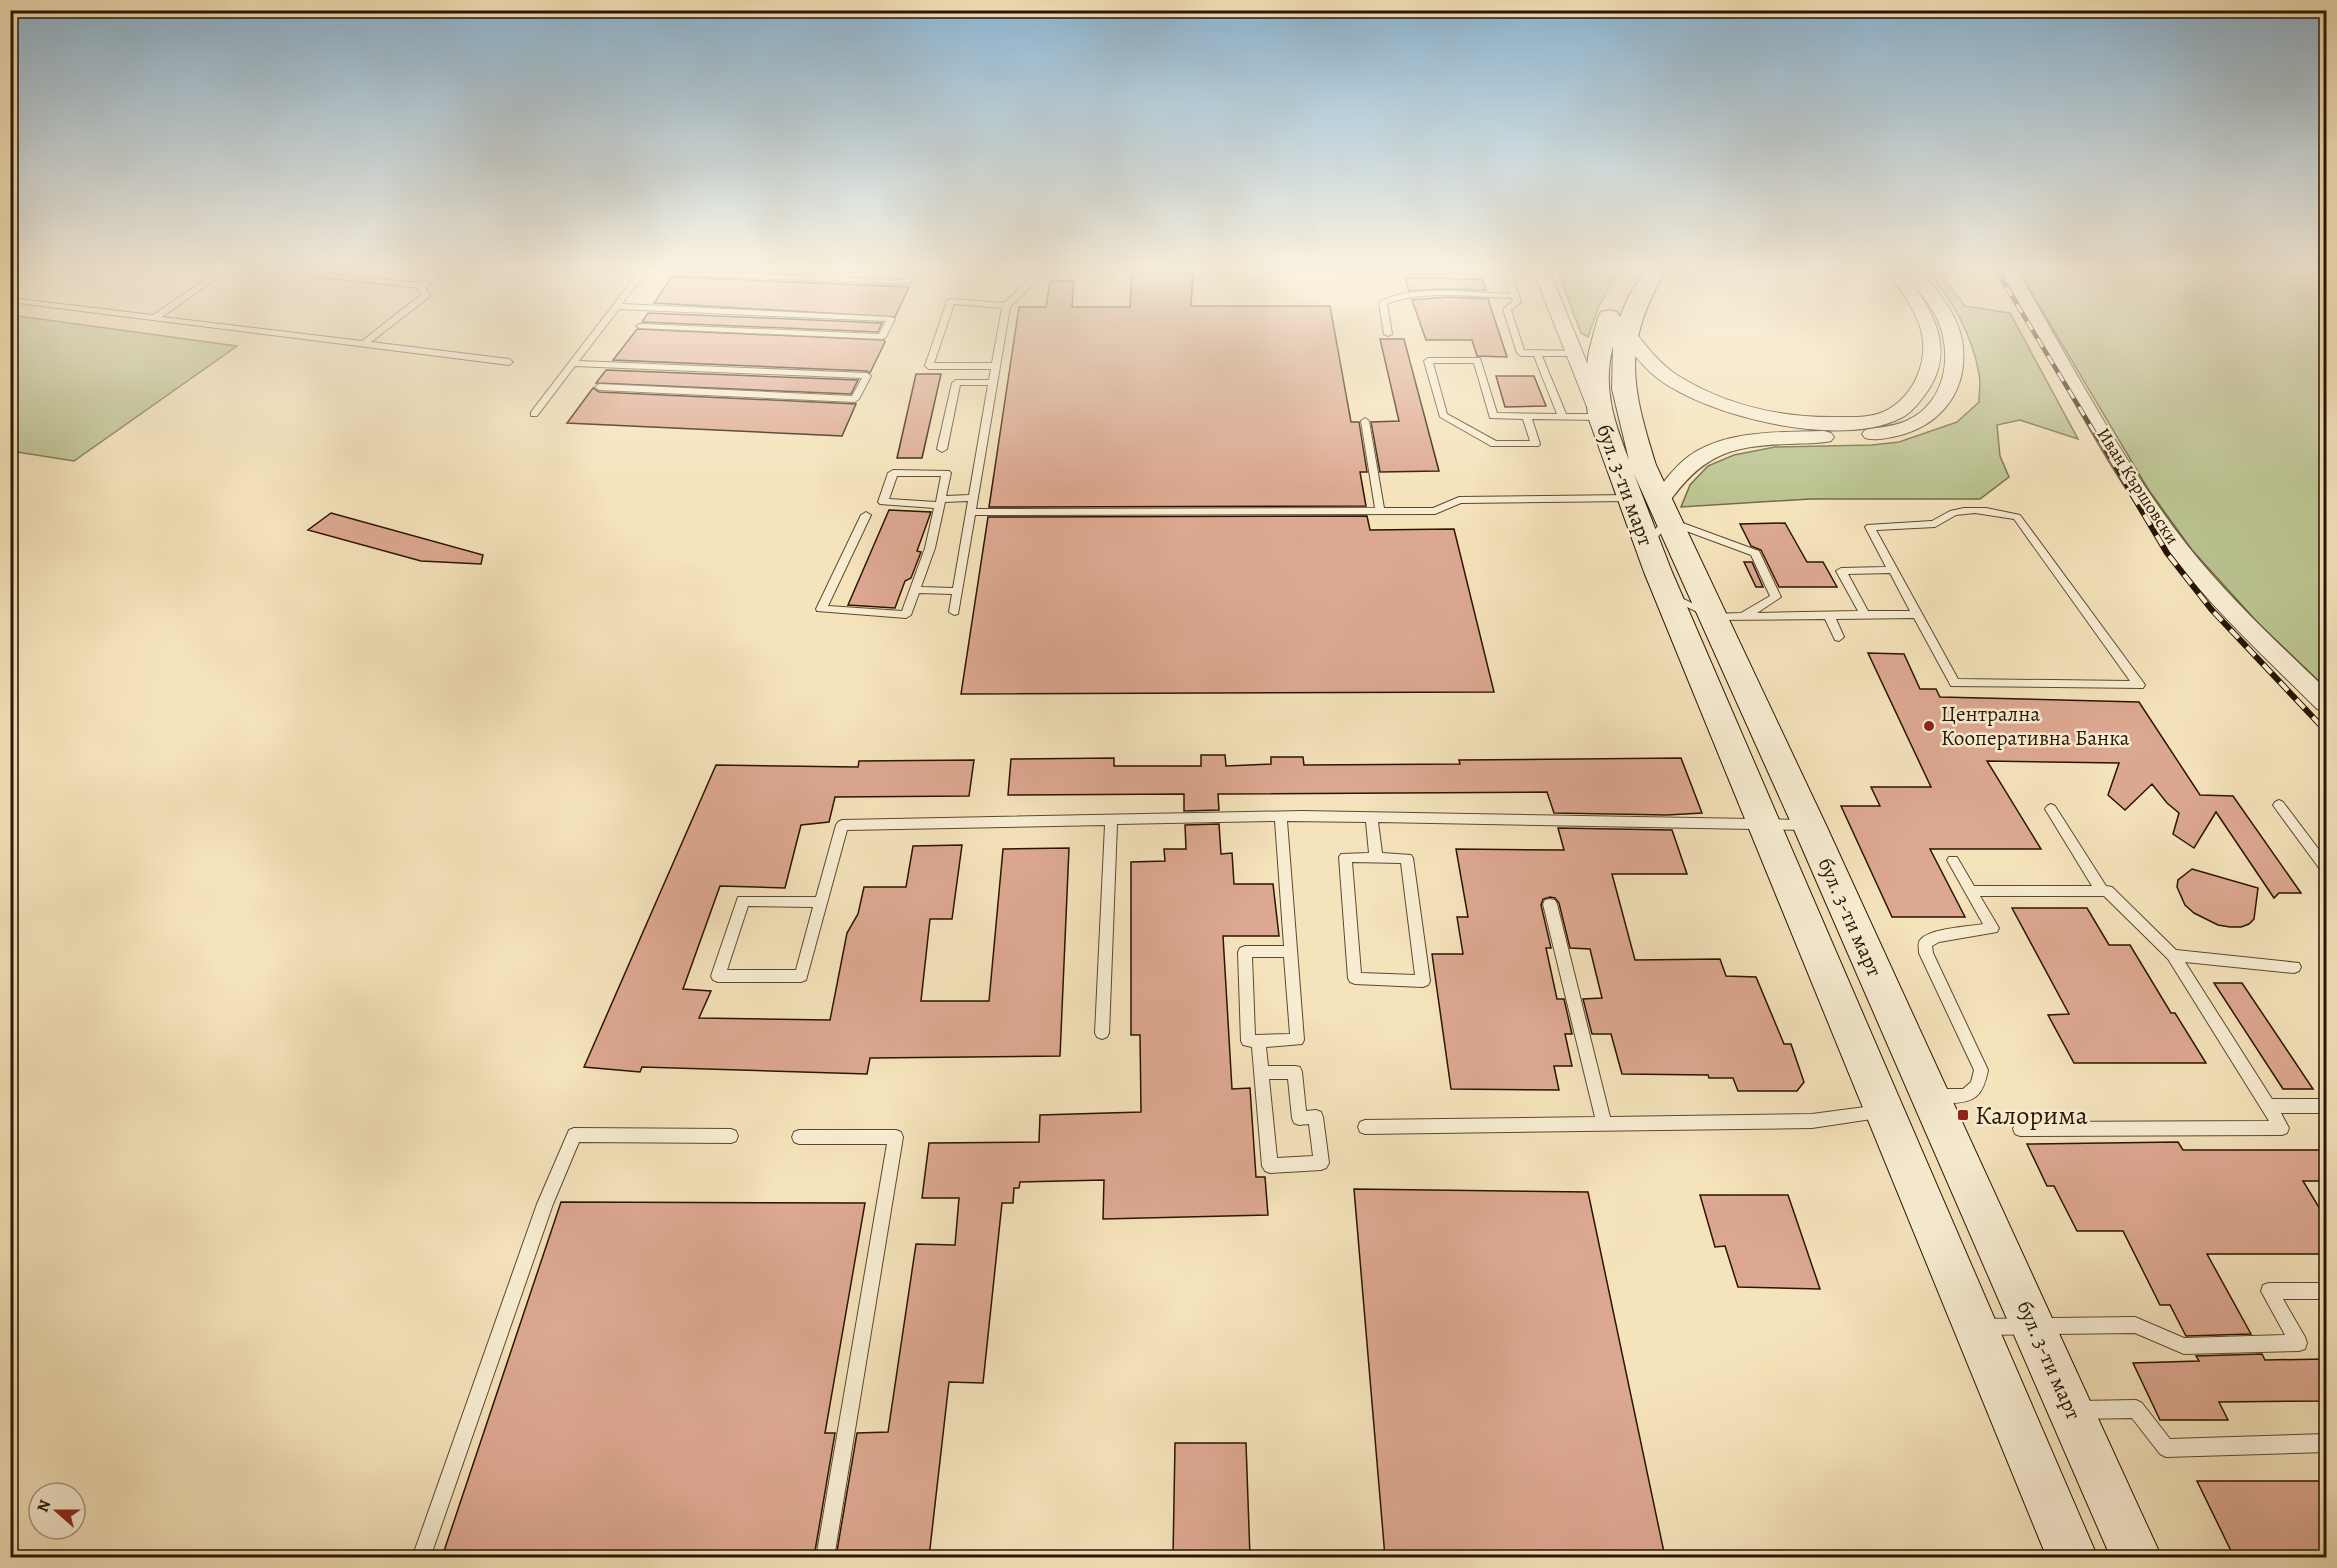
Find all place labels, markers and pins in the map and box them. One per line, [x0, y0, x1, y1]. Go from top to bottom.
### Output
place label: Централна Кооперативна Банка [1941, 700, 2130, 752]
marker: Централна Кооперативна Банка [1922, 719, 1936, 733]
place label: Калорима [1975, 1098, 2088, 1133]
marker: Калорима [1956, 1108, 1970, 1122]

